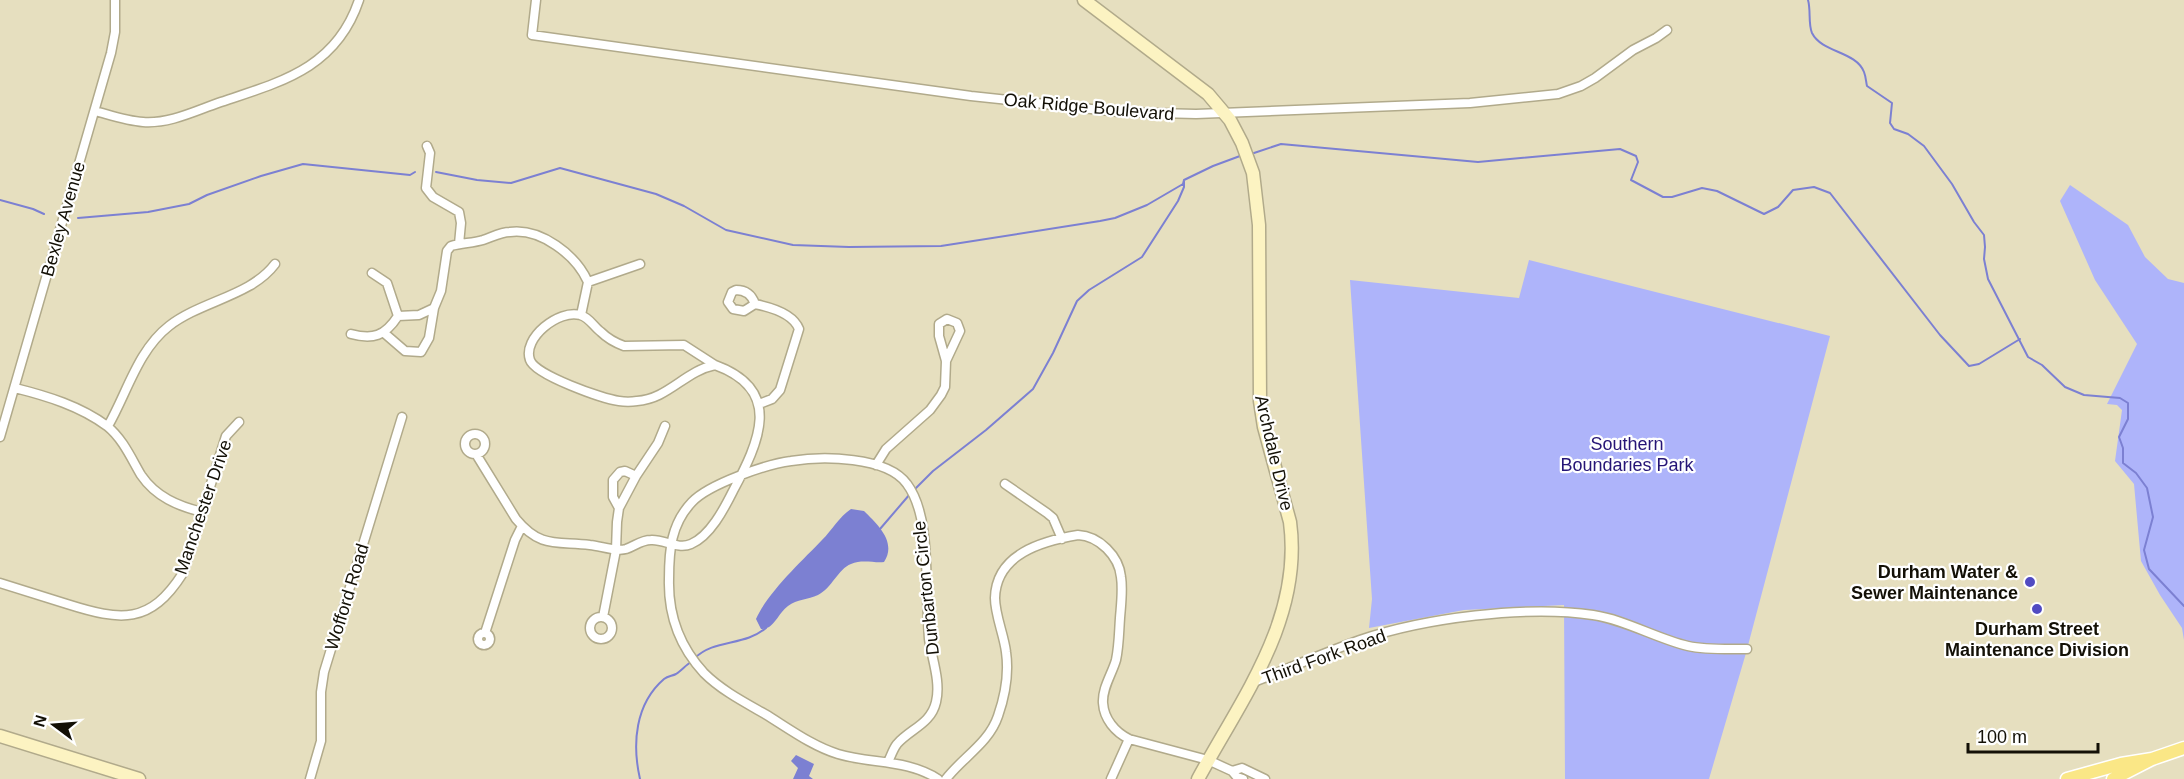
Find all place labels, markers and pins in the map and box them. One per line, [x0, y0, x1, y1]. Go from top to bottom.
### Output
place label: Durham Water & Sewer Maintenance [1851, 562, 2018, 603]
marker: Durham Water & Sewer Maintenance [2023, 575, 2037, 589]
marker: Durham Street Maintenance Division [2030, 602, 2044, 616]
place label: Durham Street Maintenance Division [1945, 619, 2129, 660]

